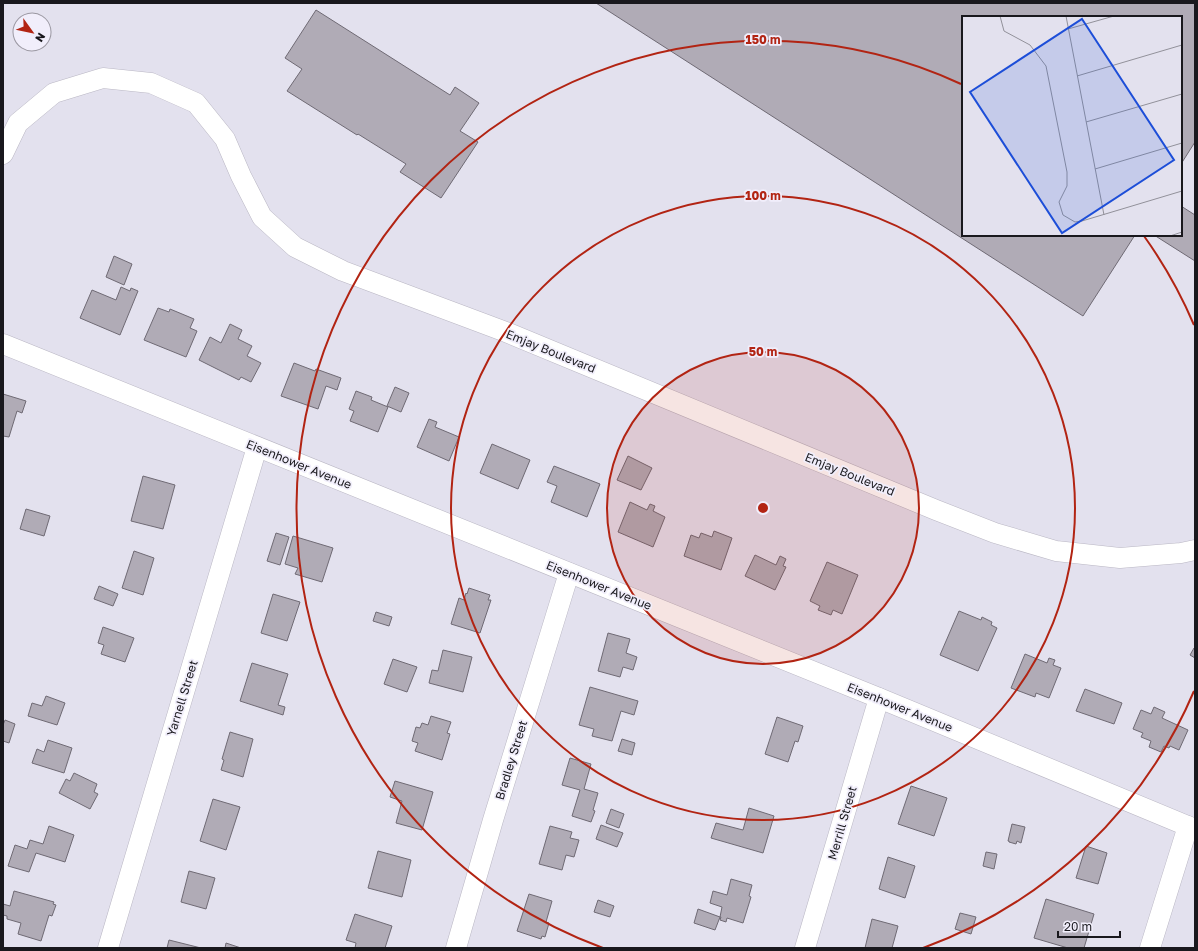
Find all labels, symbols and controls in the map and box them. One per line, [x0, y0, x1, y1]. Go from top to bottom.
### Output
north arrow [12, 12, 52, 52]
inset map [962, 16, 1182, 236]
text: N [33, 31, 49, 45]
text: 150 m [746, 32, 780, 47]
text: 100 m [745, 188, 781, 203]
street label: Emjay Boulevard [504, 326, 598, 376]
text: 50 m [749, 344, 777, 359]
street label: Eisenhower Avenue [244, 436, 354, 492]
street label: Emjay Boulevard [803, 449, 897, 499]
centre of rings [756, 501, 770, 515]
street label: Eisenhower Avenue [544, 557, 654, 613]
street label: Yarnell Street [163, 658, 201, 738]
street label: Eisenhower Avenue [845, 679, 955, 735]
street label: Bradley Street [492, 718, 530, 802]
street label: Merrill Street [824, 784, 860, 862]
scale bar [1058, 913, 1120, 939]
text: 20 m [1064, 919, 1092, 934]

